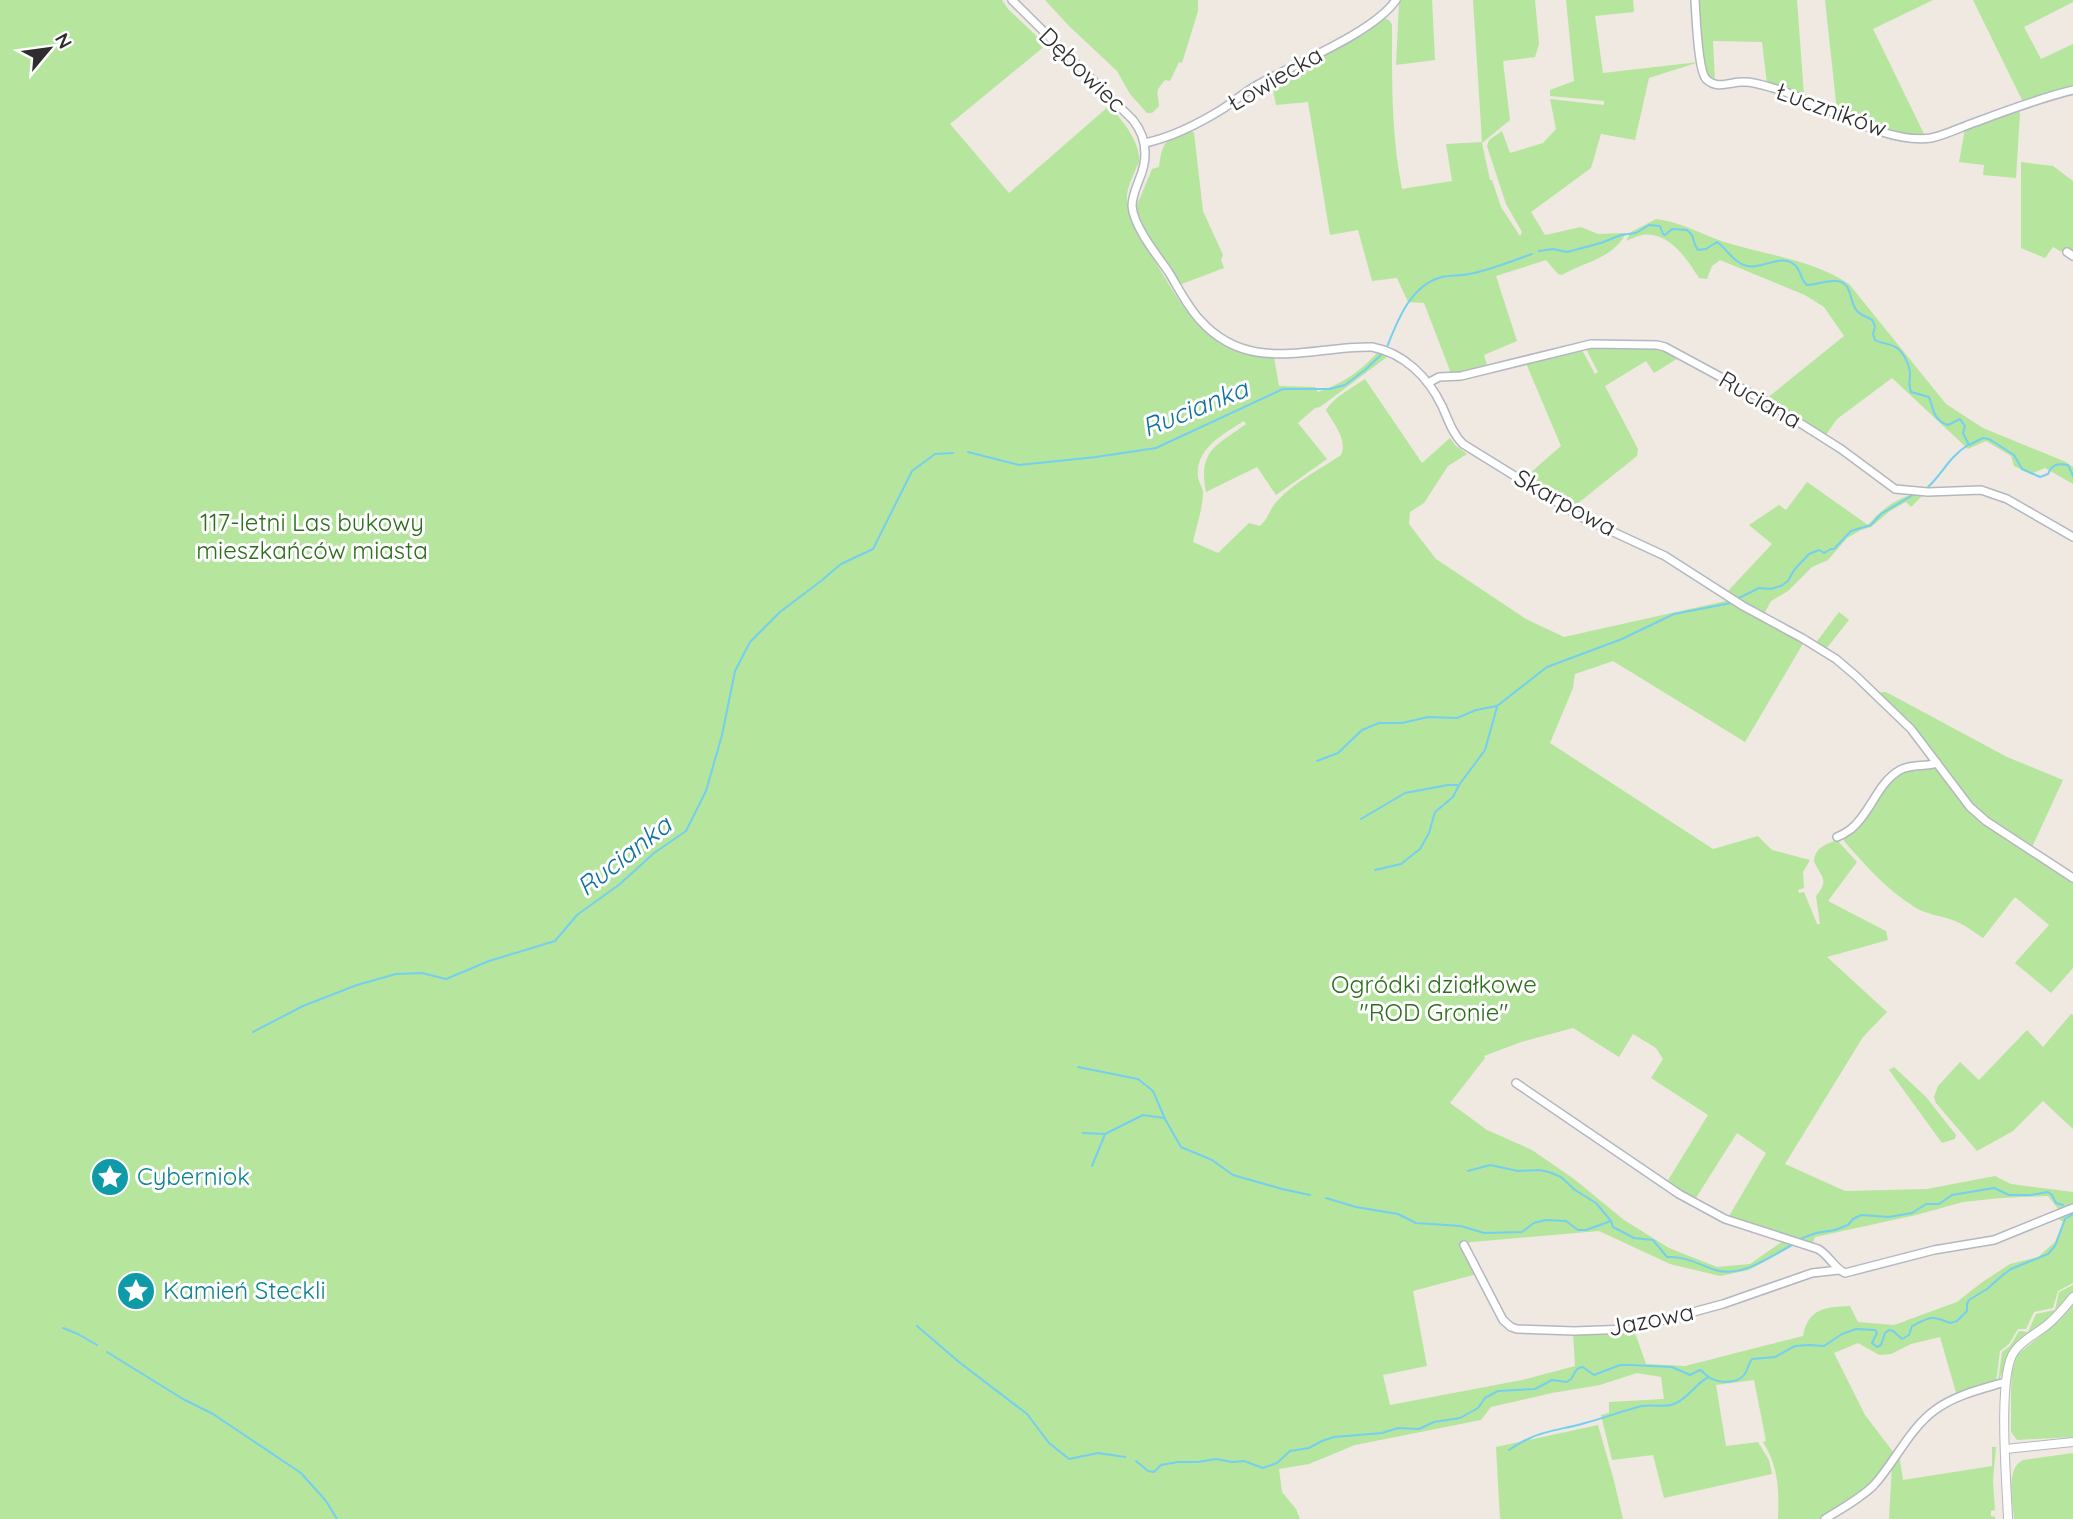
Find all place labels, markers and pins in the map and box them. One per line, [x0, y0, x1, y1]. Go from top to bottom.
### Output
place icon: Cyberniok [89, 1156, 131, 1198]
place label: Cyberniok [137, 1161, 250, 1191]
place icon: Kamień Steckli [115, 1270, 157, 1312]
place label: Kamień Steckli [163, 1275, 326, 1305]

